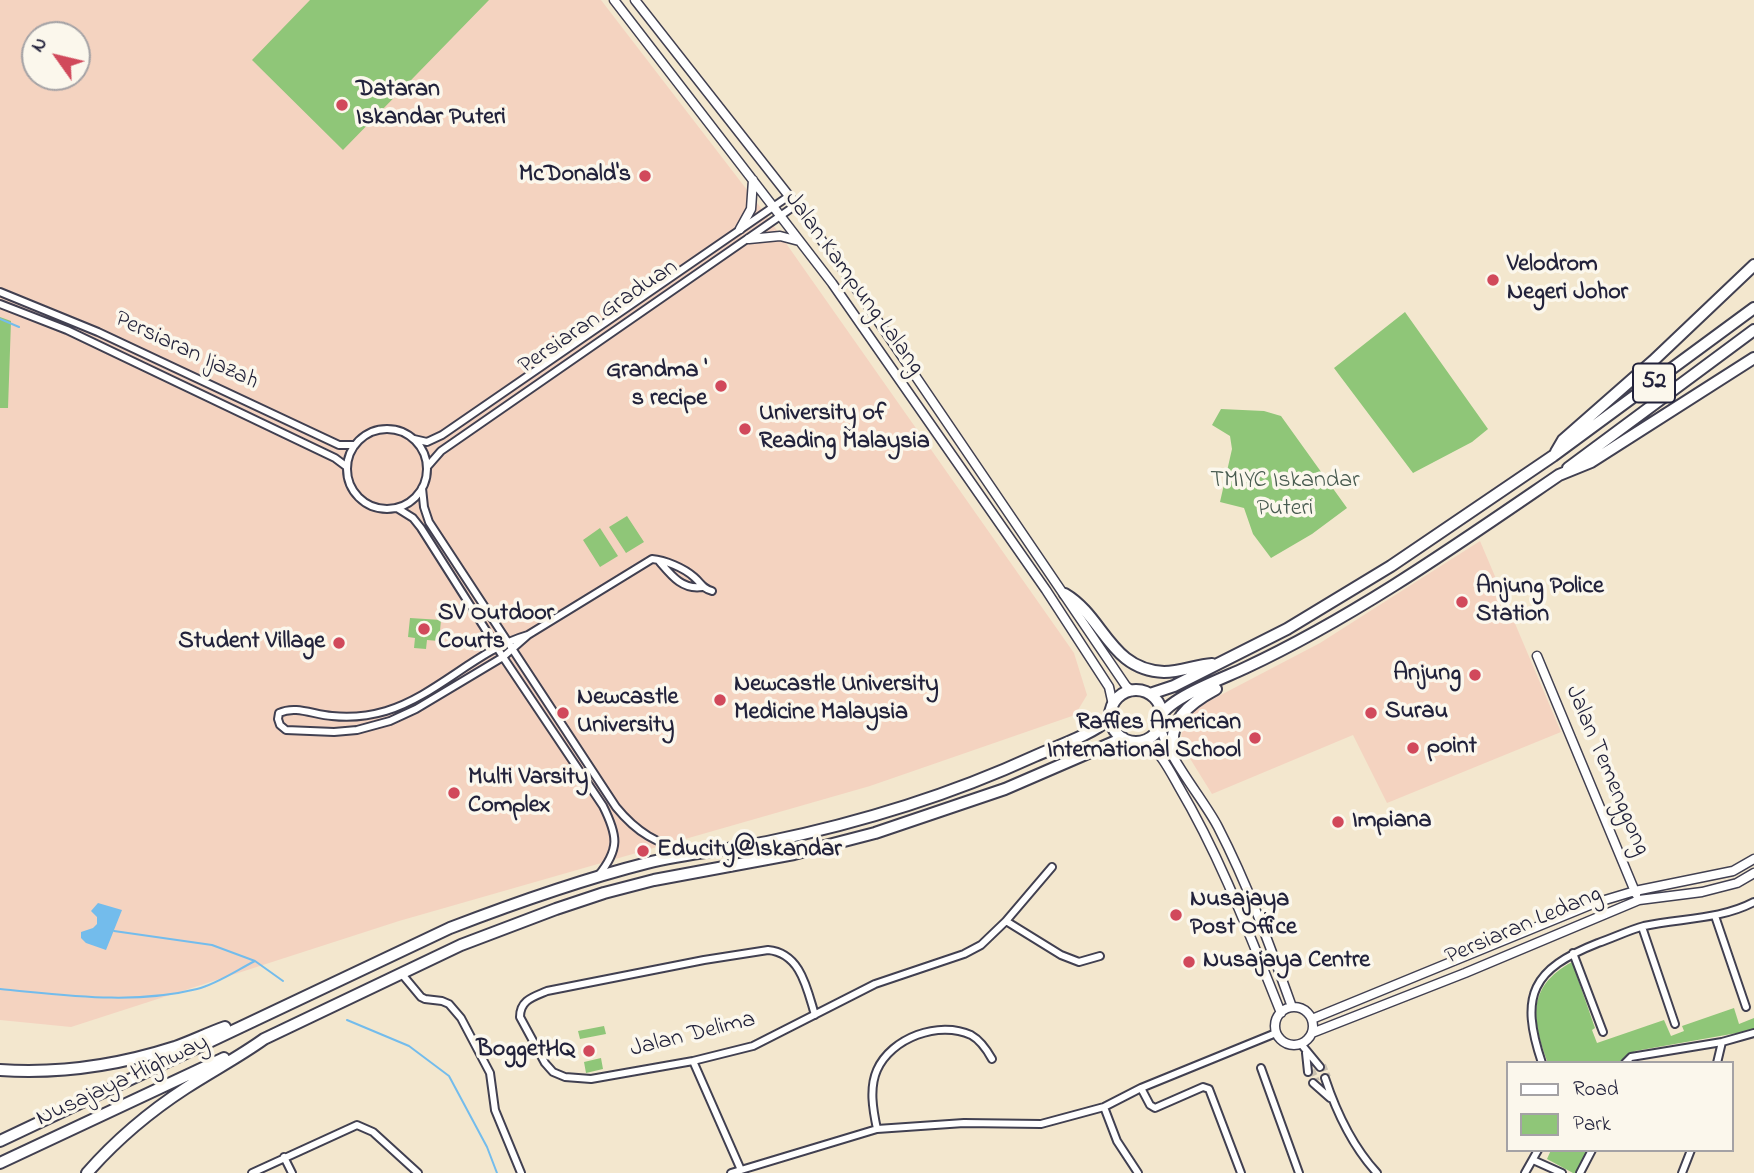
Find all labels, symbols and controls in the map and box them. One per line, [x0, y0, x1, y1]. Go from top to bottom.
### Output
north arrow [21, 21, 91, 91]
text: N [25, 32, 55, 58]
place label: Dataran Iskandar Puteri [356, 77, 506, 133]
marker: Dataran Iskandar Puteri [334, 97, 350, 113]
place label: McDonald's [519, 162, 631, 190]
marker: McDonald's [637, 168, 653, 184]
street label: Jalan Kampung Lalang [777, 187, 929, 381]
place label: Velodrom Negeri Johor [1507, 252, 1628, 308]
street label: Persiaran Graduan [514, 254, 684, 382]
marker: Velodrom Negeri Johor [1485, 272, 1501, 288]
street label: Persiaran Ijazah [110, 306, 262, 398]
place label: Grandma ' s recipe [606, 358, 707, 414]
road number: 52 [1633, 364, 1675, 402]
marker: Grandma ' s recipe [713, 378, 729, 394]
place label: University of Reading Malaysia [759, 401, 930, 457]
marker: University of Reading Malaysia [737, 421, 753, 437]
park label: TMIYC Iskandar Puteri [1210, 468, 1360, 524]
place label: Anjung Police Station [1476, 574, 1604, 630]
marker: Anjung Police Station [1454, 594, 1470, 610]
place label: SV Outdoor Courts [438, 601, 554, 657]
marker: SV Outdoor Courts [416, 621, 432, 637]
place label: Student Village [178, 629, 325, 657]
marker: Student Village [331, 635, 347, 651]
place label: Anjung [1393, 661, 1461, 689]
marker: Anjung [1467, 667, 1483, 683]
place label: Newcastle University Medicine Malaysia [734, 672, 939, 728]
street label: Jalan Temenggong [1557, 682, 1655, 860]
place label: Newcastle University [577, 685, 678, 741]
marker: Newcastle University Medicine Malaysia [712, 692, 728, 708]
place label: Surau [1385, 699, 1448, 727]
marker: Newcastle University [555, 705, 571, 721]
marker: Surau [1363, 705, 1379, 721]
place label: Raffles American International School [1047, 710, 1241, 766]
marker: Raffles American International School [1247, 730, 1263, 746]
place label: point [1427, 734, 1477, 762]
marker: point [1405, 740, 1421, 756]
place label: Multi Varsity Complex [468, 765, 588, 821]
marker: Multi Varsity Complex [446, 785, 462, 801]
place label: Impiana [1352, 808, 1431, 836]
marker: Impiana [1330, 814, 1346, 830]
place label: Educity@Iskandar [657, 837, 842, 865]
marker: Educity@Iskandar [635, 843, 651, 859]
street label: Persiaran Ledang [1441, 881, 1607, 973]
place label: Nusajaya Post Office [1190, 887, 1297, 943]
marker: Nusajaya Post Office [1168, 907, 1184, 923]
place label: Nusajaya Centre [1203, 948, 1370, 976]
marker: Nusajaya Centre [1181, 954, 1197, 970]
street label: Jalan Delima [628, 1007, 758, 1065]
street label: Nusajaya Highway [32, 1030, 214, 1134]
place label: BoggetHQ [477, 1037, 575, 1065]
marker: BoggetHQ [581, 1043, 597, 1059]
legend [1506, 1061, 1733, 1152]
text: Road [1573, 1075, 1619, 1105]
text: Park [1573, 1110, 1611, 1140]

